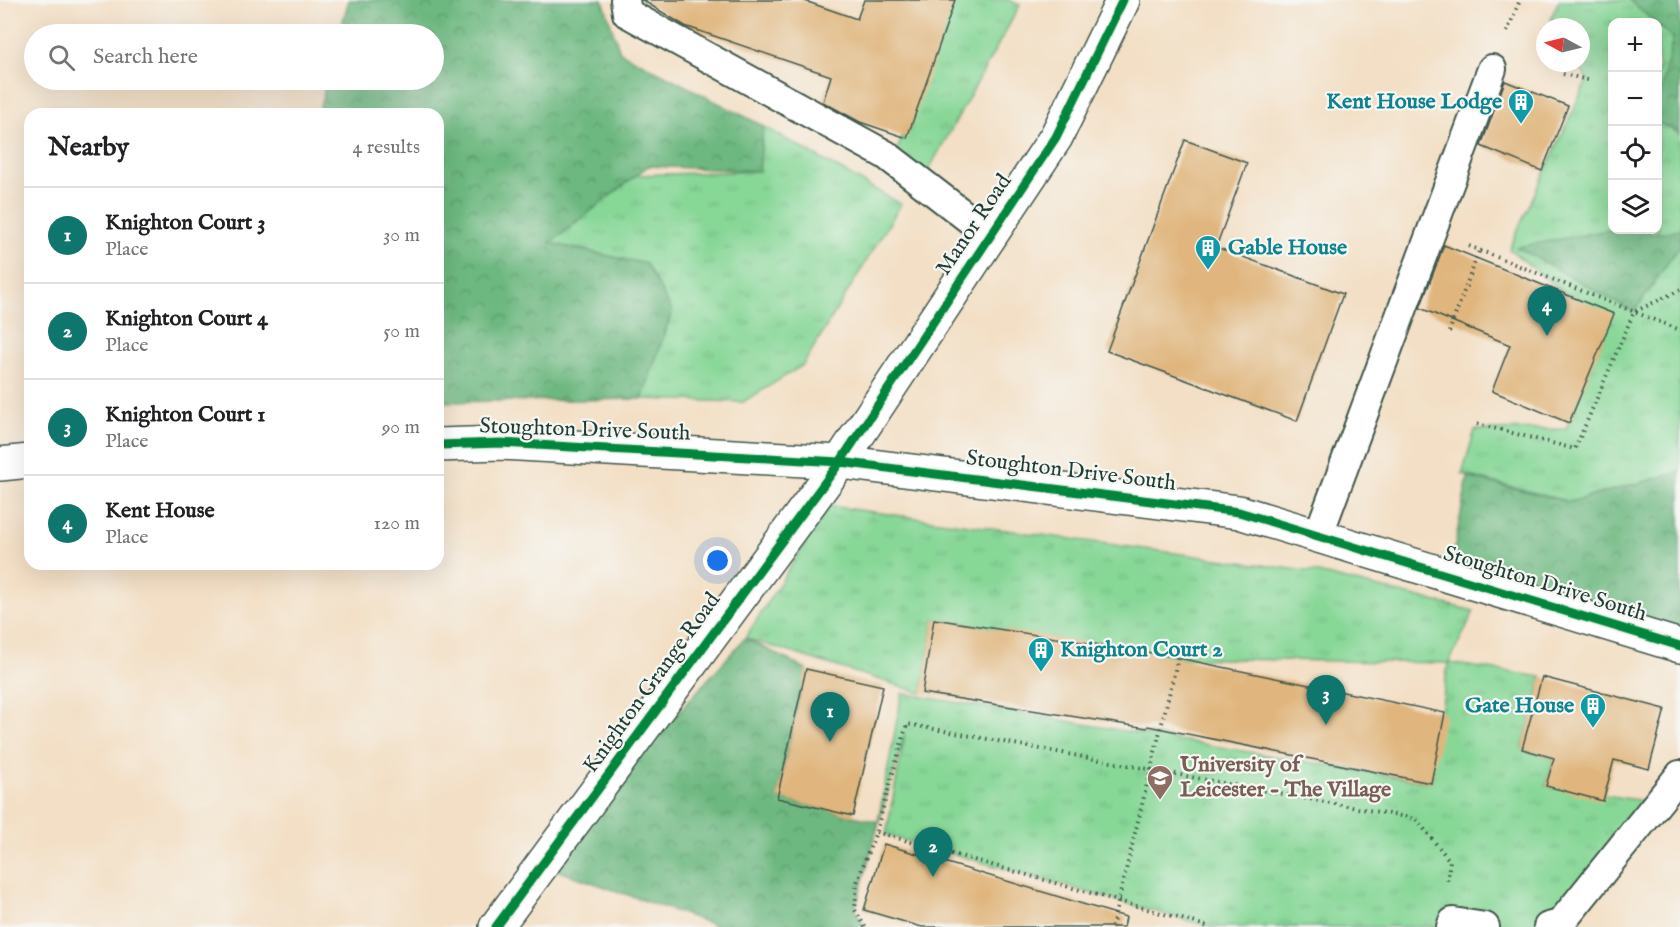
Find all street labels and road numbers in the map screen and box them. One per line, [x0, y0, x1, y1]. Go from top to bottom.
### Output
street label: Manor Road [930, 169, 1018, 281]
street label: Stoughton Drive South [479, 412, 691, 448]
street label: Stoughton Drive South [965, 444, 1178, 498]
street label: Stoughton Drive South [1440, 540, 1650, 628]
street label: Knighton Grange Road [577, 587, 727, 779]

